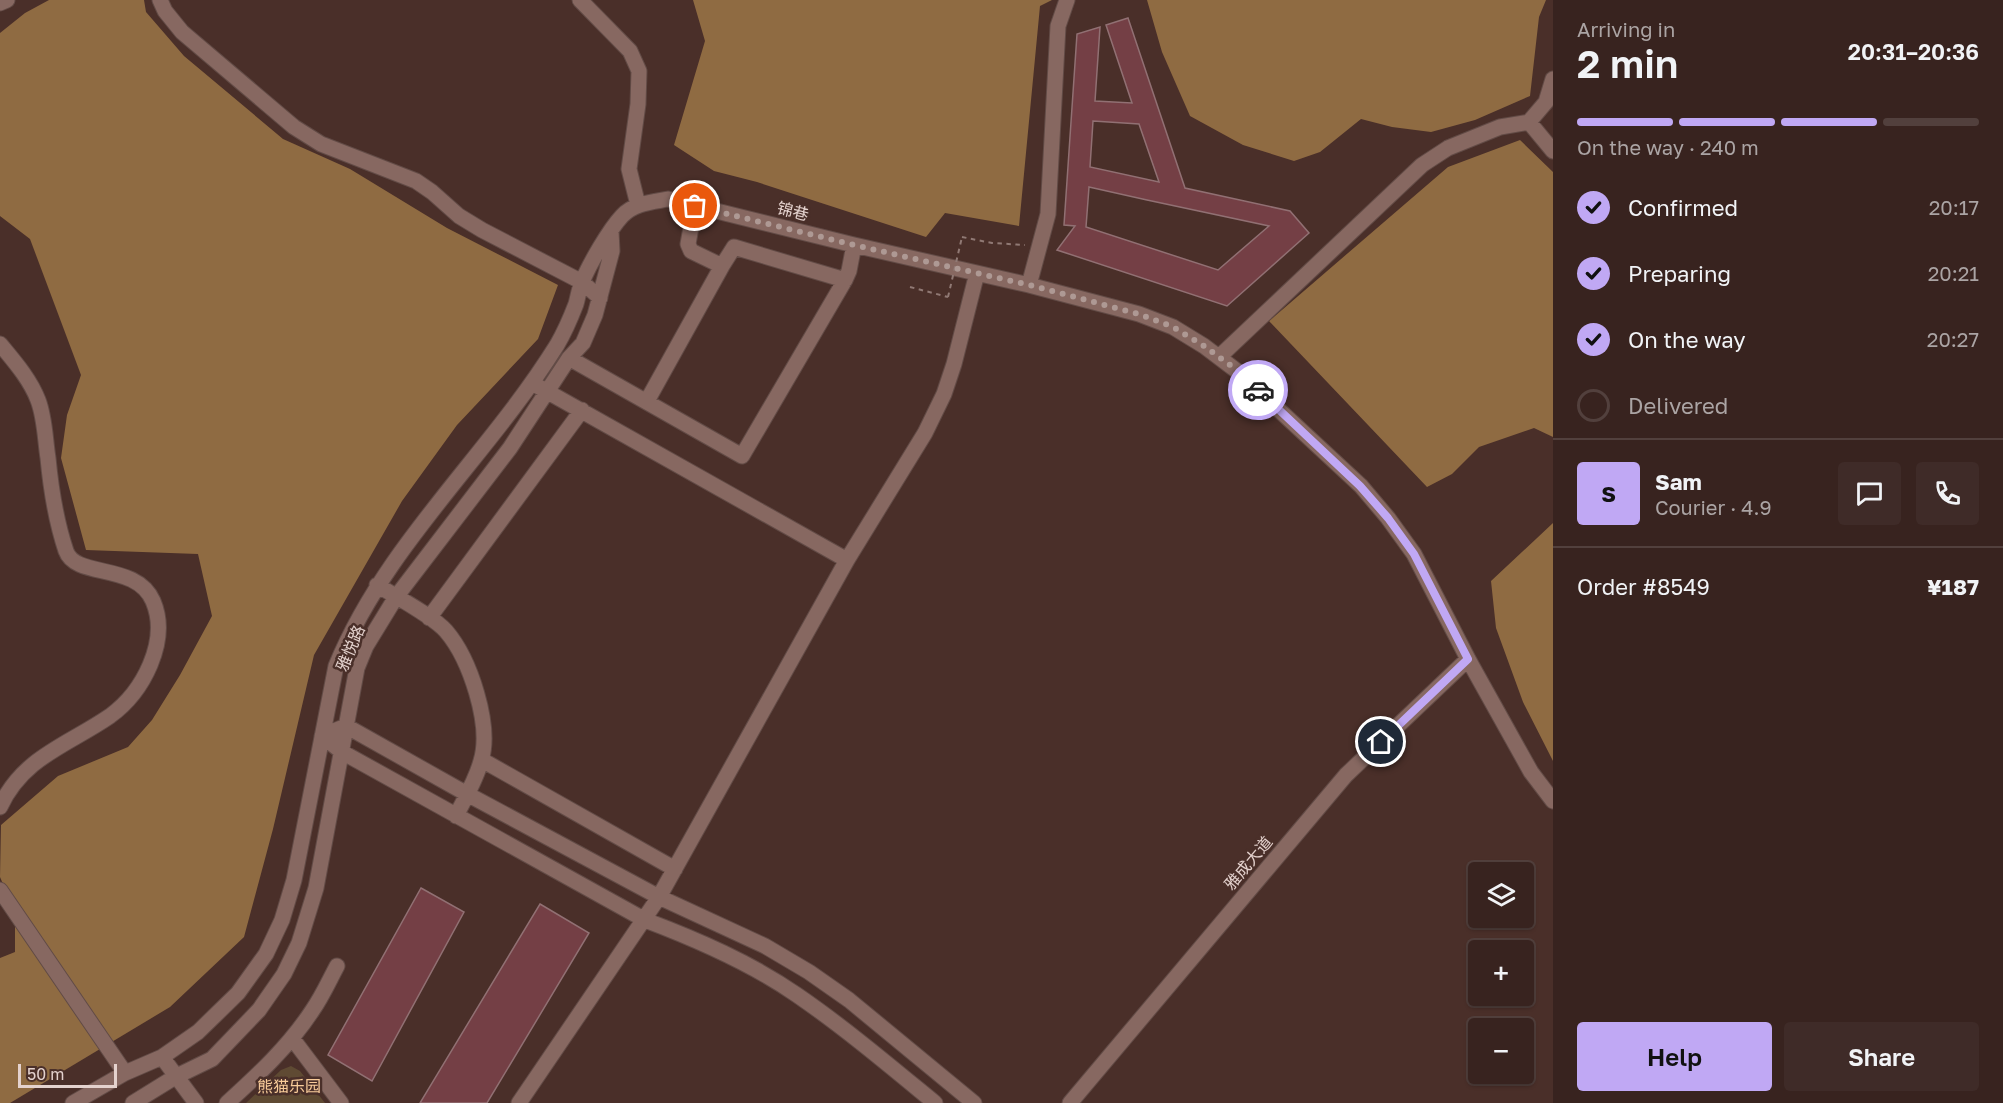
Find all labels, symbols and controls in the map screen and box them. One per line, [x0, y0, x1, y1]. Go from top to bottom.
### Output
text: Arriving in [1577, 17, 1675, 41]
text: 20:31–20:36 [1848, 38, 1979, 65]
text: 2 min [1577, 40, 1678, 87]
text: On the way · 240 m [1577, 135, 1759, 159]
pin [669, 180, 720, 231]
icon: bag [678, 189, 711, 222]
icon: check [1577, 191, 1610, 224]
text: Confirmed [1628, 194, 1738, 221]
text: 20:17 [1929, 195, 1979, 219]
street label: 锦巷 [775, 197, 811, 225]
icon: check [1577, 257, 1610, 290]
text: Preparing [1628, 260, 1731, 287]
text: 20:21 [1928, 261, 1979, 285]
icon: check [1577, 323, 1610, 356]
text: On the way [1628, 326, 1746, 353]
text: 20:27 [1927, 327, 1979, 351]
courier [1228, 360, 1288, 420]
icon: car [1242, 374, 1275, 407]
text: Delivered [1628, 392, 1728, 419]
button: chat [1838, 462, 1901, 525]
button: phone [1916, 462, 1979, 525]
text: Sam [1655, 468, 1702, 495]
text: S [1601, 480, 1616, 507]
text: Courier · 4.9 [1655, 495, 1772, 519]
text: Order #8549 [1577, 573, 1710, 600]
text: ¥187 [1927, 573, 1979, 600]
street label: 雅悦路 [331, 622, 369, 674]
pin [1355, 716, 1406, 767]
icon: home [1364, 725, 1397, 758]
street label: 雅成大道 [1220, 832, 1276, 894]
map controls [1468, 862, 1534, 1084]
button: layers [1468, 862, 1534, 928]
button: + [1468, 940, 1534, 1006]
button: − [1468, 1018, 1534, 1084]
button: Help [1577, 1022, 1772, 1091]
button: Share [1784, 1022, 1979, 1091]
scale bar [18, 1061, 117, 1088]
text: 50 m [27, 1064, 64, 1084]
park label: 熊猫乐园 [257, 1076, 321, 1096]

